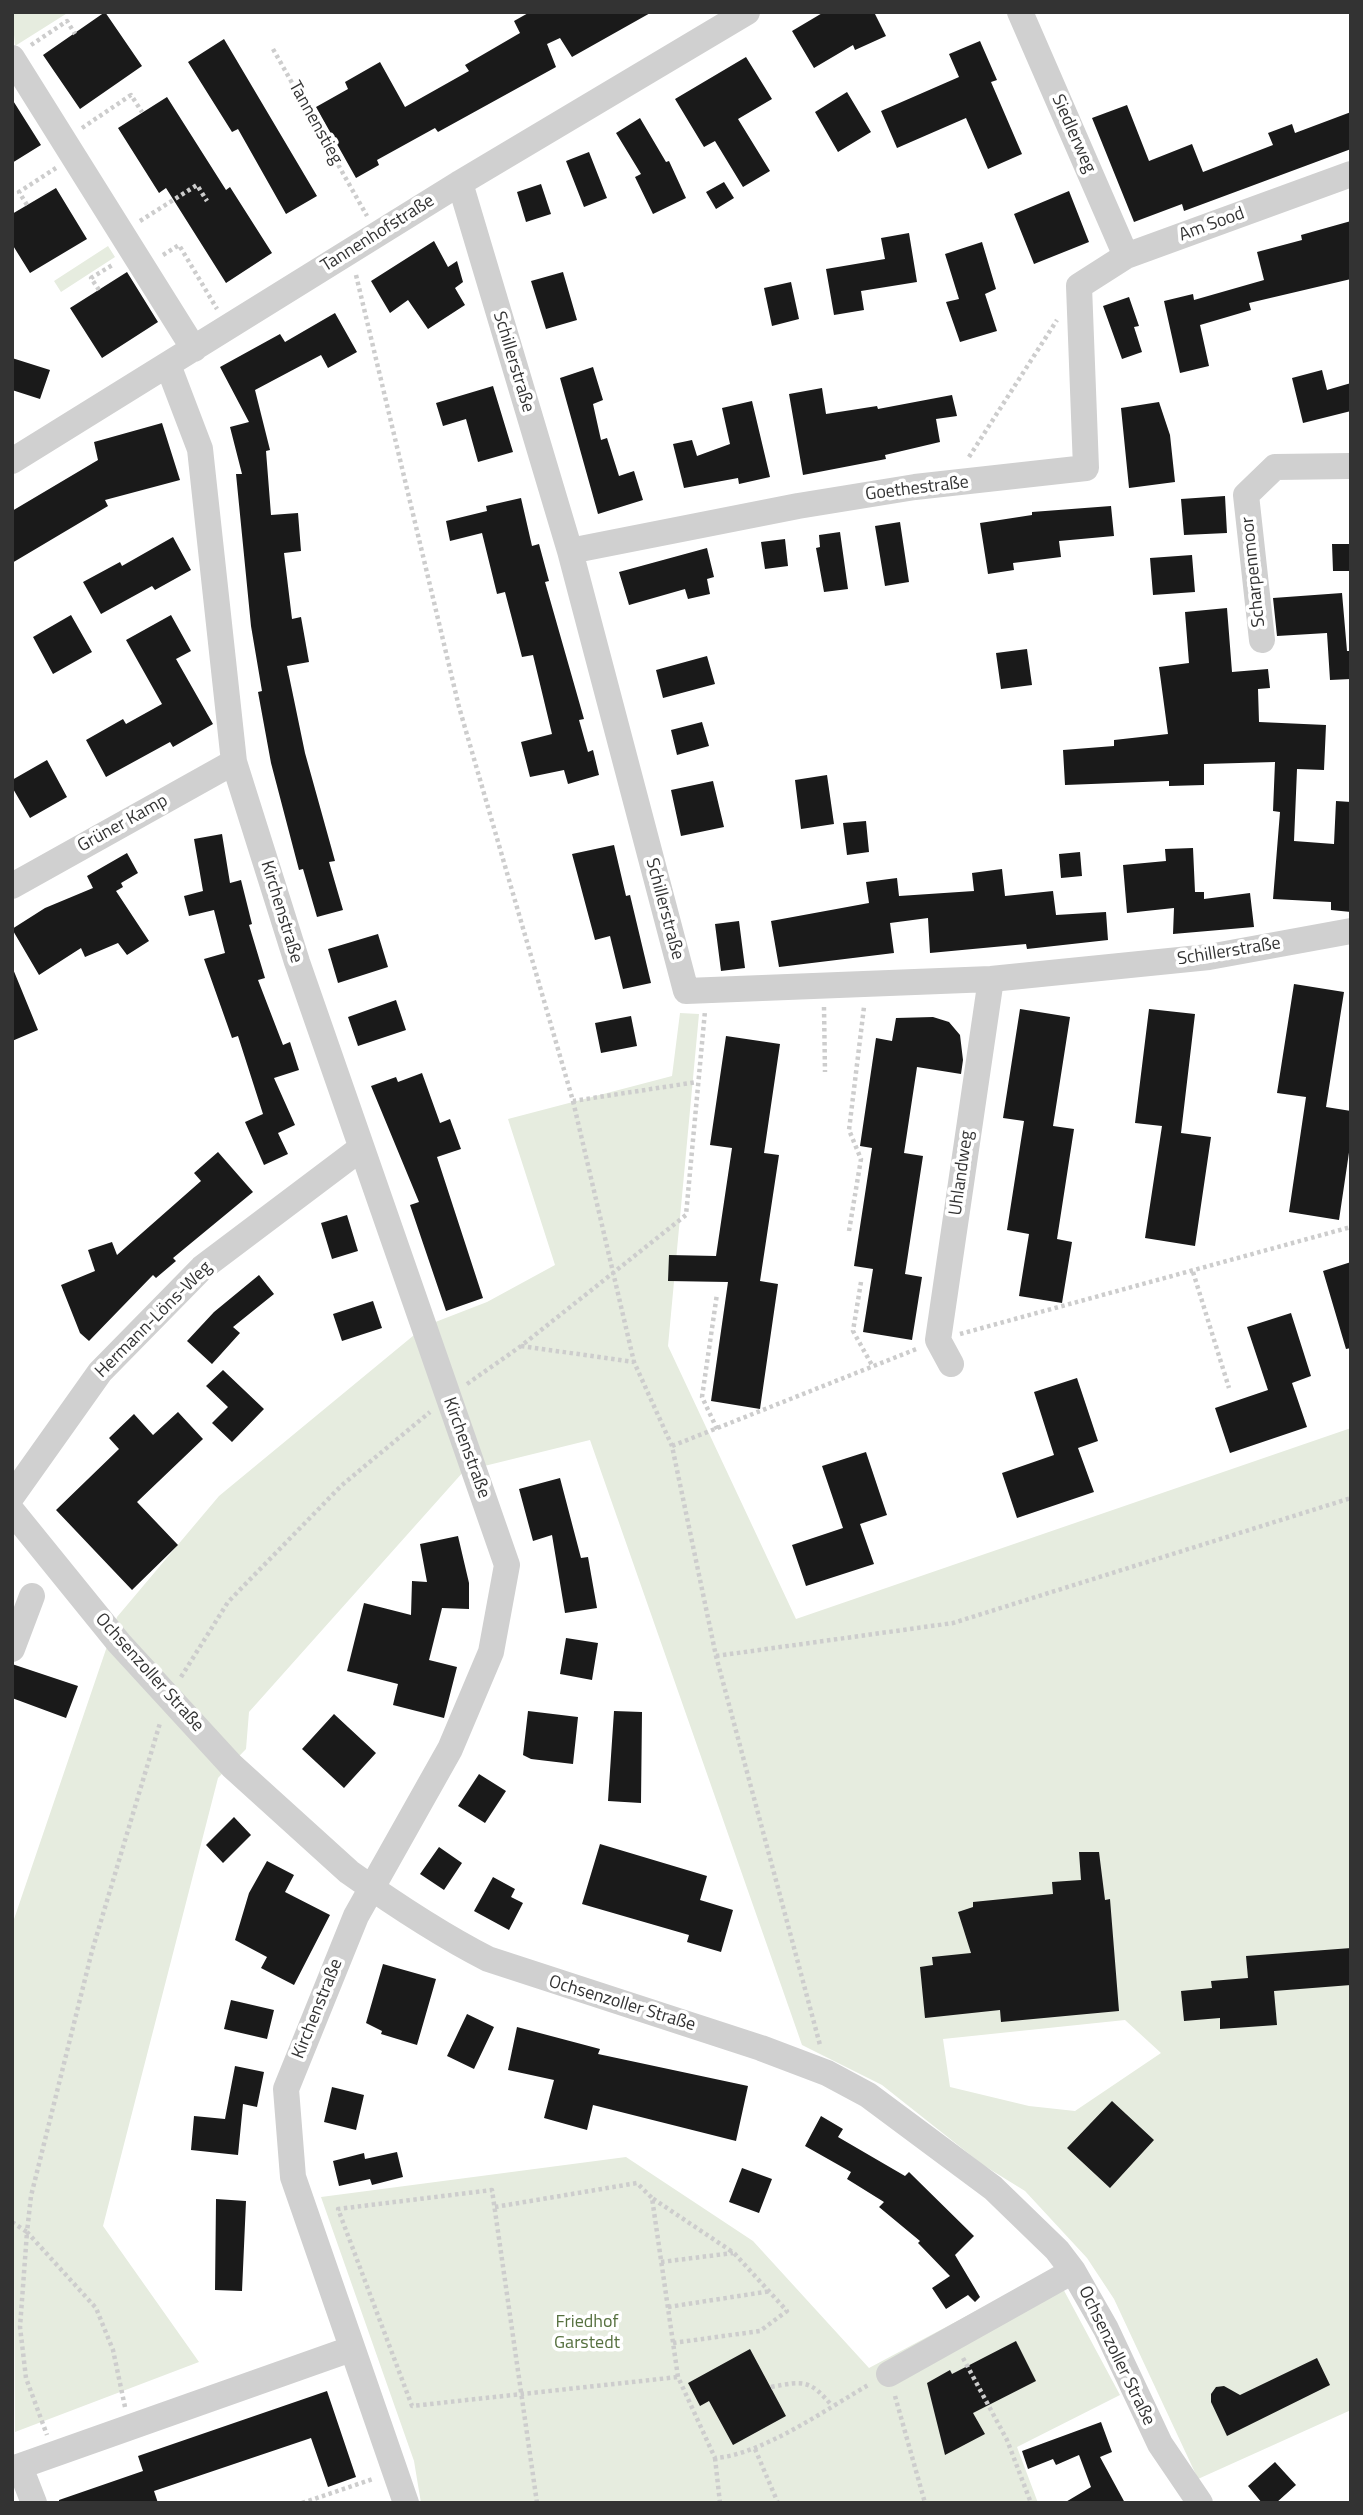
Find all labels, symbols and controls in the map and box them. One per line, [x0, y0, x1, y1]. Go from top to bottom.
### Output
street label: Tannenstieg [283, 78, 347, 168]
street label: Siedlerweg [1046, 91, 1100, 177]
street label: Tannenhofstraße [317, 191, 439, 277]
street label: Am Sood [1176, 203, 1248, 247]
street label: Schillerstraße [487, 309, 539, 415]
street label: Goethestraße [864, 472, 970, 506]
street label: Scharpenmoor [1237, 516, 1271, 628]
street label: Grüner Kamp [74, 790, 172, 858]
street label: Schillerstraße [640, 856, 688, 962]
street label: Kirchenstraße [255, 858, 307, 966]
street label: Schillerstraße [1176, 933, 1282, 971]
street label: Uhlandweg [945, 1129, 979, 1217]
street label: Hermann-Löns-Weg [91, 1257, 217, 1383]
street label: Kirchenstraße [438, 1395, 494, 1501]
street label: Ochsenzoller Straße [90, 1609, 208, 1737]
street label: Kirchenstraße [288, 1956, 348, 2062]
street label: Ochsenzoller Straße [546, 1971, 698, 2037]
street label: Ochsenzoller Straße [1073, 2283, 1159, 2429]
park label: Friedhof Garstedt [554, 2312, 620, 2354]

